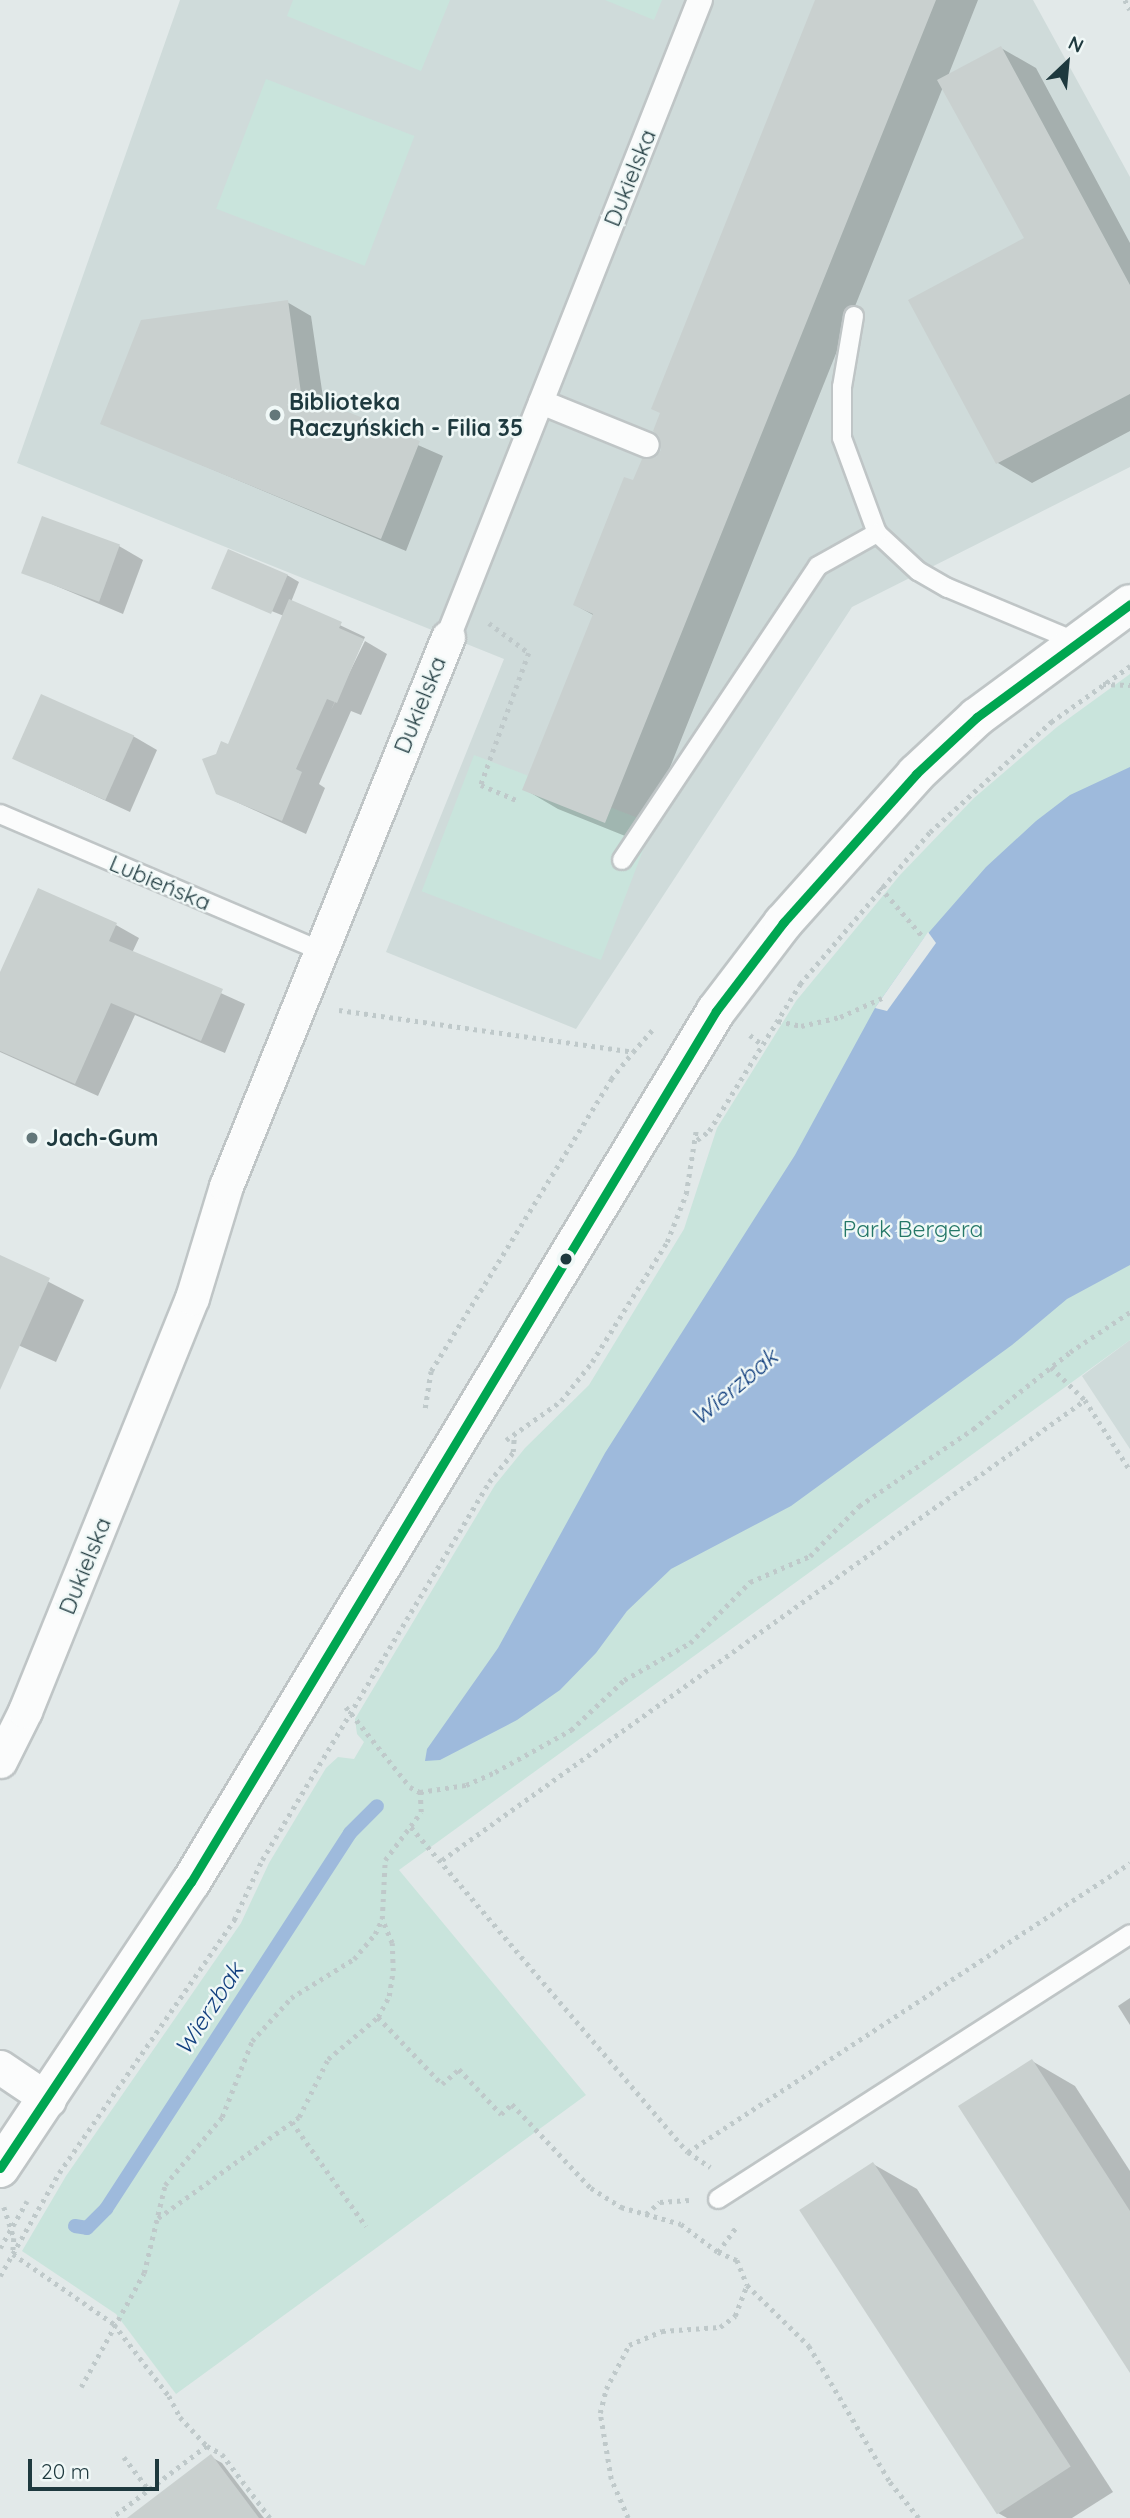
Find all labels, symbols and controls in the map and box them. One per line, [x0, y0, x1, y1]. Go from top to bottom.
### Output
north arrow [1032, 28, 1102, 98]
text: N [1065, 30, 1088, 58]
street label: Dukielska [598, 126, 662, 230]
place label: Biblioteka Raczyńskich - Filia 35 [289, 388, 523, 442]
marker: Biblioteka Raczyńskich - Filia 35 [267, 407, 283, 423]
street label: Dukielska [388, 653, 452, 757]
street label: Lubieńska [105, 849, 215, 917]
place label: Jach-Gum [46, 1124, 158, 1152]
marker: Jach-Gum [24, 1130, 40, 1146]
park label: Park Bergera [843, 1215, 983, 1243]
unlabelled marker [559, 1252, 573, 1266]
water label: Wierzbak [685, 1342, 783, 1432]
street label: Dukielska [53, 1514, 117, 1618]
water label: Wierzbak [168, 1957, 250, 2061]
scale bar [32, 2444, 163, 2488]
text: 20 m [41, 2458, 90, 2484]

